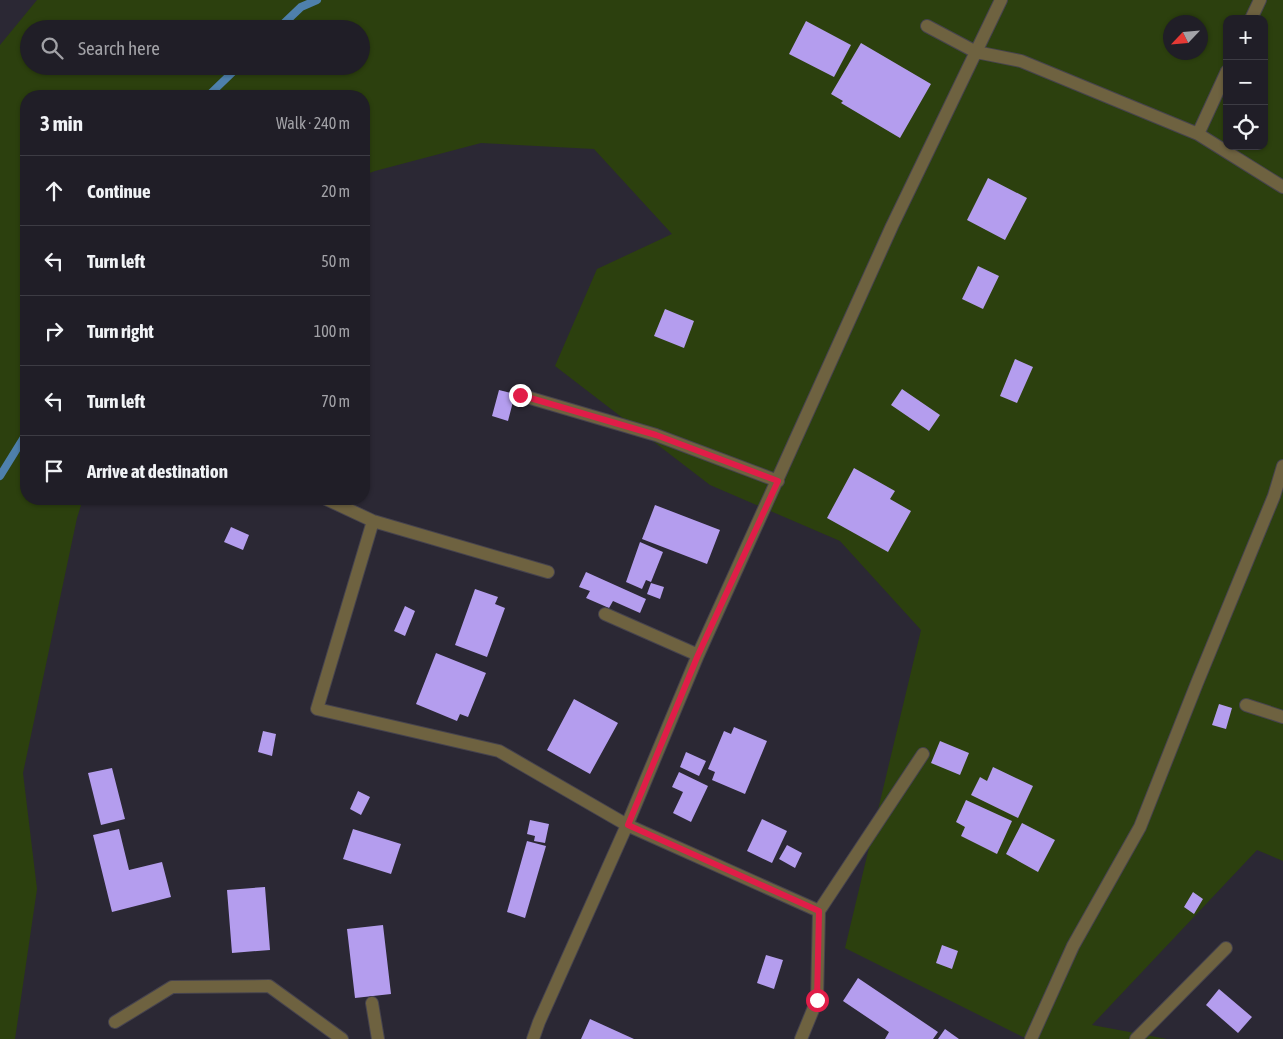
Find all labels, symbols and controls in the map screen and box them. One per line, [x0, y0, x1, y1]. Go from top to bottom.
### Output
north arrow [1163, 15, 1208, 60]
map controls [1223, 15, 1268, 150]
button: + [1223, 15, 1268, 60]
search box [20, 20, 370, 75]
icon: search [38, 34, 66, 62]
text: Search here [78, 37, 160, 59]
button: − [1223, 60, 1268, 105]
button: locate [1223, 105, 1268, 150]
text: 3 min [40, 111, 83, 135]
text: Walk · 240 m [276, 114, 350, 132]
icon: ahead [40, 177, 68, 205]
text: Continue [87, 180, 151, 202]
text: 20 m [321, 182, 350, 200]
icon: left [40, 247, 68, 275]
text: Turn left [87, 250, 145, 272]
text: 50 m [321, 252, 350, 270]
icon: right [40, 317, 68, 345]
text: Turn right [87, 320, 154, 342]
text: 100 m [314, 322, 350, 340]
route end [509, 384, 532, 407]
icon: left [40, 387, 68, 415]
text: Turn left [87, 390, 145, 412]
text: 70 m [321, 392, 350, 410]
icon: arrive [40, 457, 68, 485]
text: Arrive at destination [87, 460, 228, 482]
route start [806, 989, 829, 1012]

